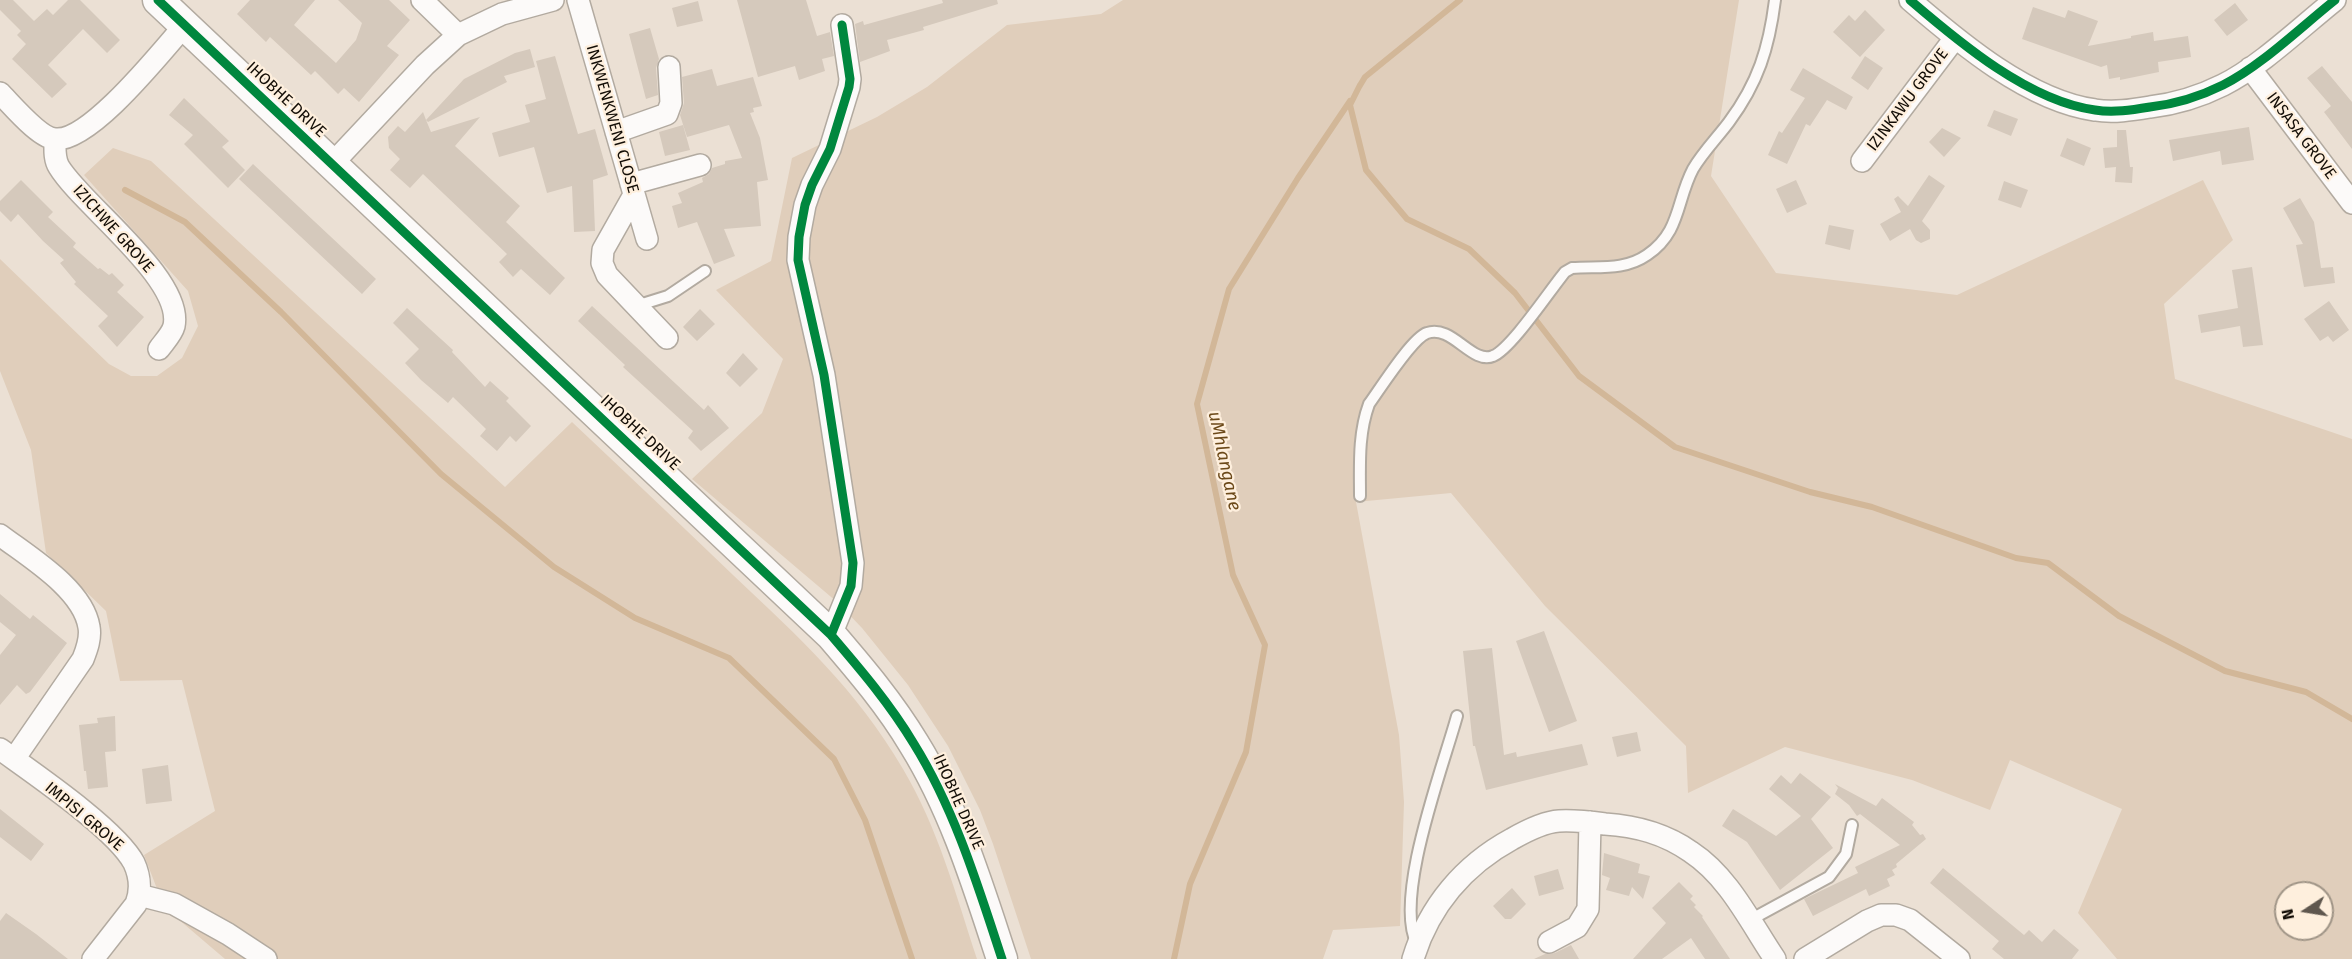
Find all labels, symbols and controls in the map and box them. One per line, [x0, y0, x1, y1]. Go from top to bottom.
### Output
street label: INKWENKWENI CLOSE [582, 43, 642, 195]
street label: IZINKAWU GROVE [1863, 45, 1953, 155]
street label: IHOBHE DRIVE [242, 58, 330, 142]
street label: INSASA GROVE [2262, 89, 2340, 183]
street label: IZICHWE GROVE [68, 181, 158, 277]
street label: IHOBHE DRIVE [596, 391, 684, 475]
water label: uMhlangane [1203, 409, 1245, 513]
street label: IHOBHE DRIVE [928, 751, 988, 853]
street label: IMPISI GROVE [41, 778, 127, 856]
north arrow [2274, 881, 2334, 941]
text: N [2277, 907, 2298, 922]

